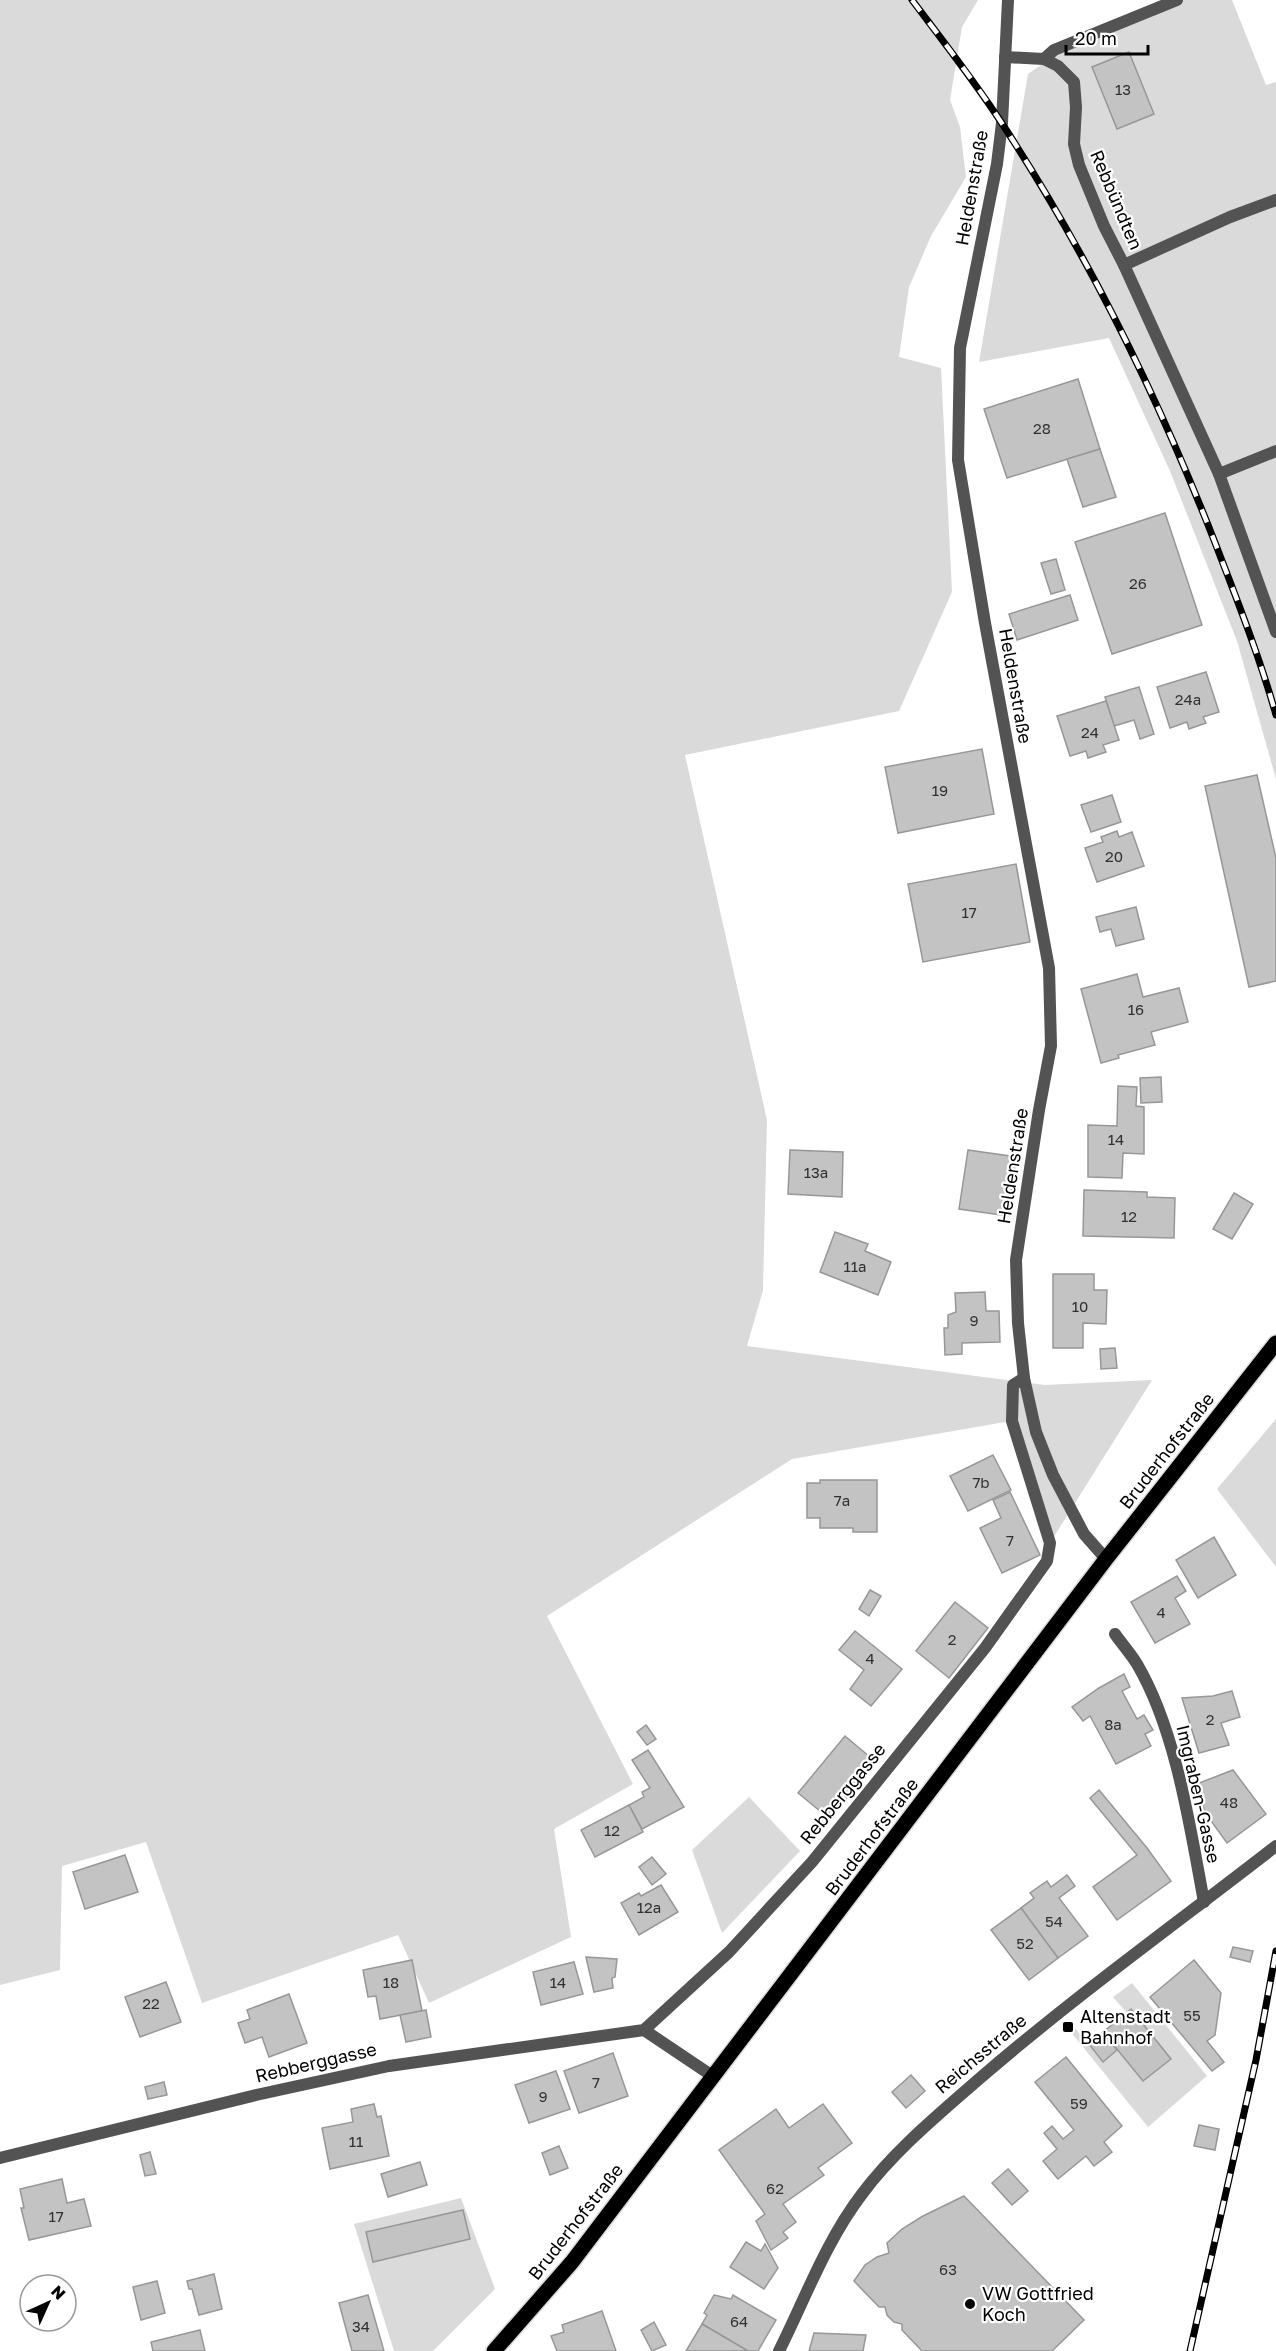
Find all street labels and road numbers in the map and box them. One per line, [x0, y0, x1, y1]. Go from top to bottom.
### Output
street label: Heldenstraße [950, 128, 992, 247]
street label: Rebbündten [1086, 146, 1148, 253]
street label: Heldenstraße [995, 626, 1037, 745]
street label: Heldenstraße [992, 1106, 1032, 1225]
street label: Bruderhofstraße [1114, 1388, 1218, 1513]
street label: Imgraben-Gasse [1172, 1722, 1226, 1865]
street label: Rebberggasse [795, 1738, 890, 1848]
street label: Bruderhofstraße [820, 1773, 923, 1899]
street label: Reichsstraße [930, 2009, 1030, 2098]
street label: Rebberggasse [253, 2037, 379, 2087]
street label: Bruderhofstraße [523, 2159, 627, 2284]

